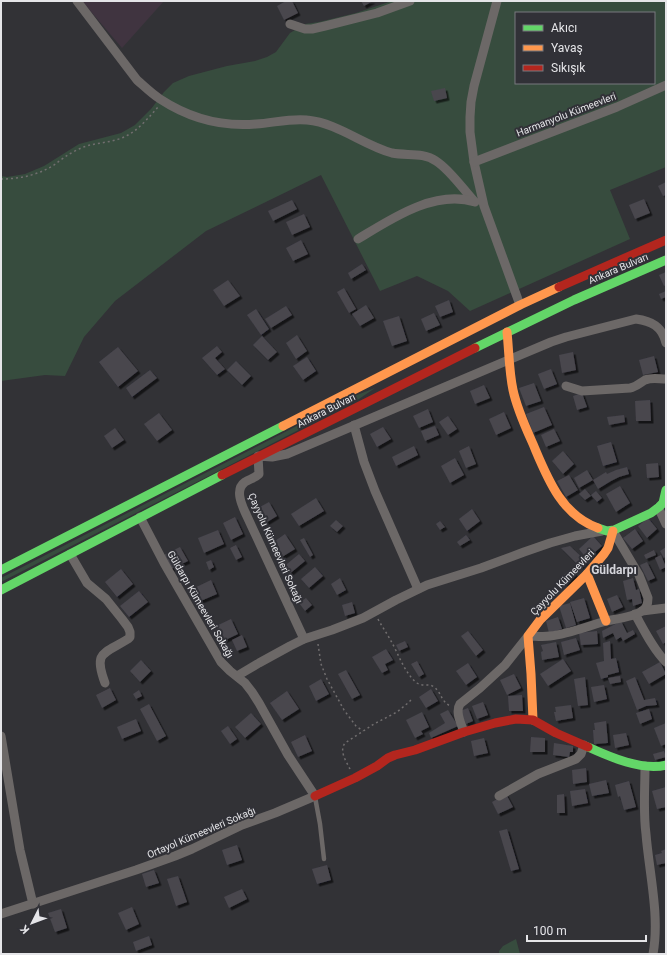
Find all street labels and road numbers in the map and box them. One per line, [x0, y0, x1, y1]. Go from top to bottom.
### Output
street label: Harmanyolu Kümeevleri [515, 90, 618, 139]
street label: Ankara Bulvarı [587, 251, 650, 286]
street label: Ankara Bulvarı [295, 391, 357, 430]
street label: Çayyolu Kümeevleri Sokağı [246, 491, 305, 605]
street label: Çayyolu Kümeevleri [528, 547, 596, 617]
street label: Güldarpı Kümeevleri Sokağı [165, 549, 236, 660]
street label: Ortayol Kümeevleri Sokağı [145, 805, 257, 860]

